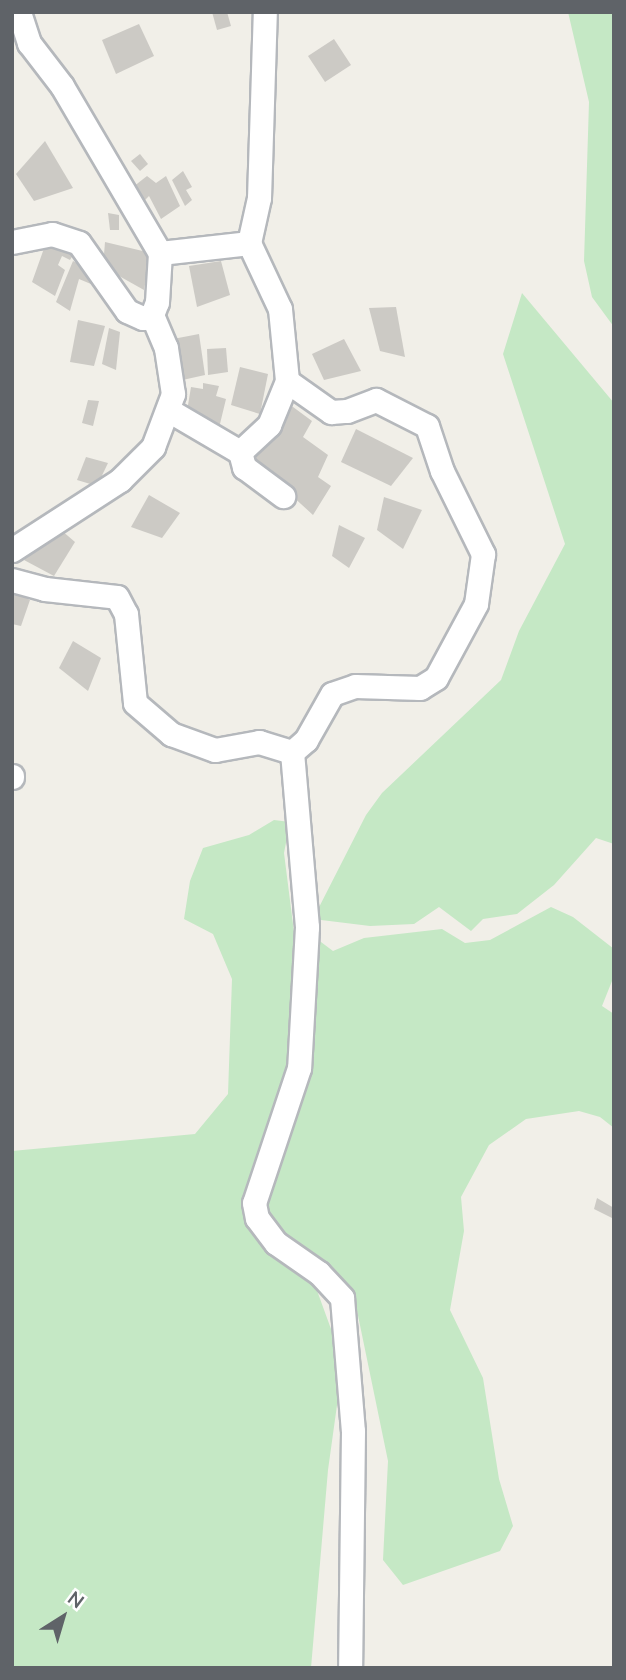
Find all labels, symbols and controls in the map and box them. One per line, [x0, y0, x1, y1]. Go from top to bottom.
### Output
north arrow [28, 1582, 98, 1652]
text: N [62, 1586, 89, 1615]

